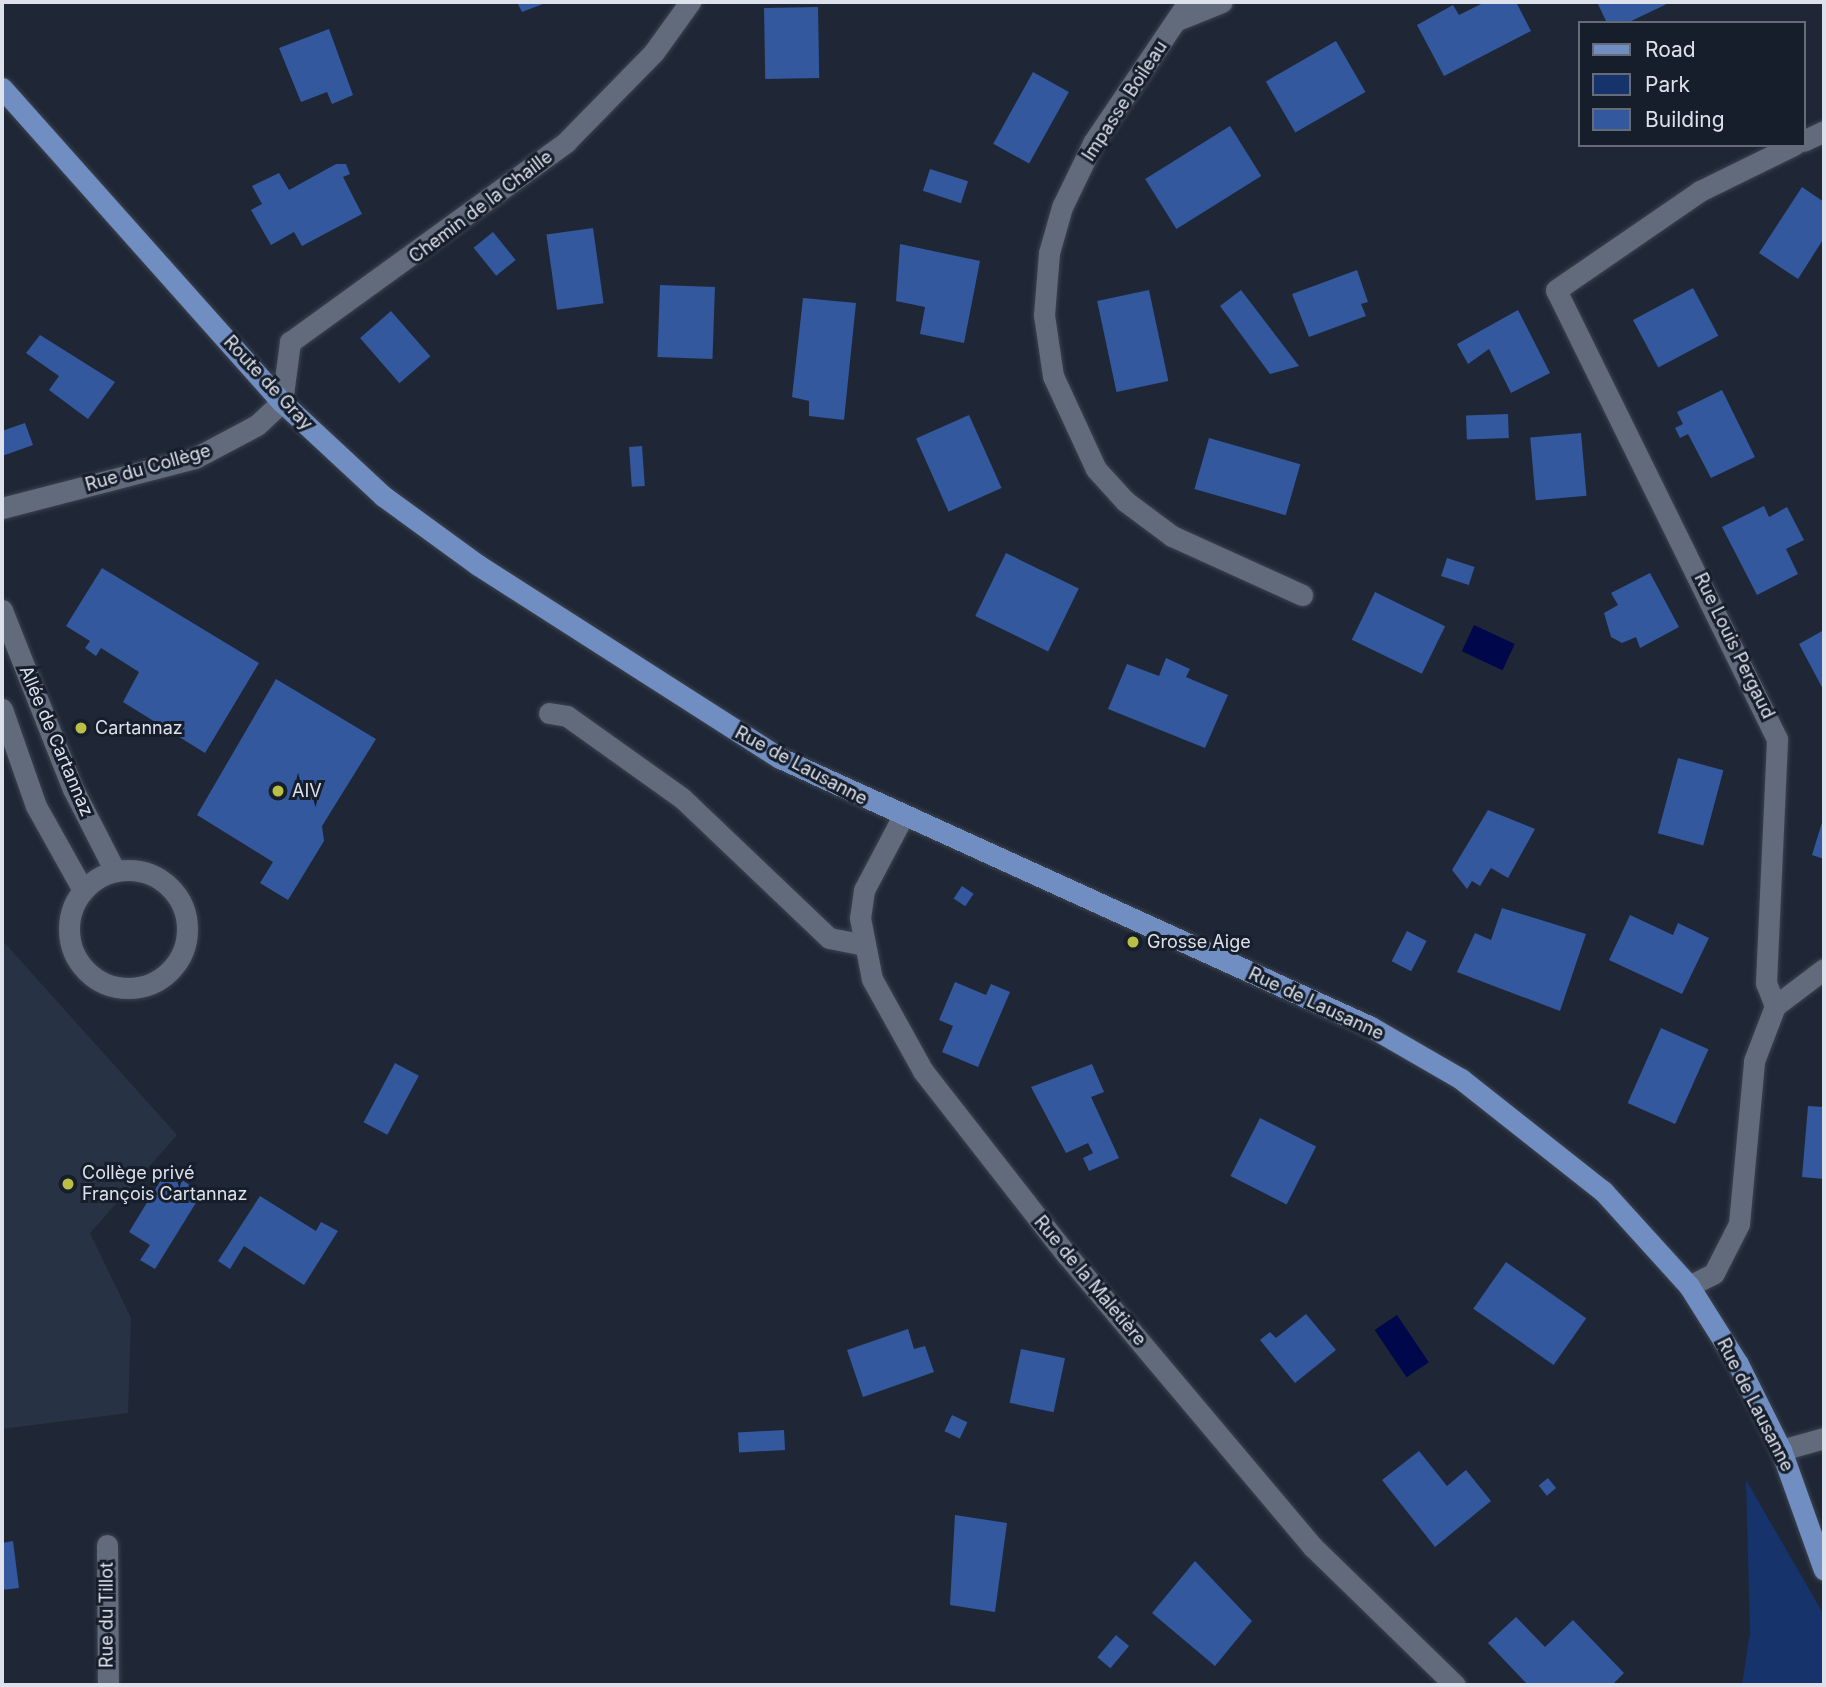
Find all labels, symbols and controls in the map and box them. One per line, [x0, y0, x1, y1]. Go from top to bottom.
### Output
legend [1577, 21, 1805, 147]
street label: Impasse Boileau [1078, 37, 1172, 165]
text: Road [1645, 37, 1696, 62]
text: Park [1645, 72, 1690, 97]
text: Building [1645, 107, 1725, 132]
street label: Chemin de la Chaille [405, 146, 557, 268]
street label: Route de Gray [219, 331, 317, 435]
street label: Rue du Collège [83, 440, 213, 496]
street label: Rue Louis Pergaud [1689, 570, 1779, 722]
street label: Allée de Cartannaz [15, 662, 97, 820]
place label: Cartannaz [95, 717, 183, 739]
marker: Cartannaz [73, 720, 89, 736]
street label: Rue de Lausanne [731, 722, 871, 810]
place label: AIV [292, 780, 322, 802]
marker: AIV [270, 783, 286, 799]
place label: Grosse Aige [1147, 931, 1251, 953]
marker: Grosse Aige [1125, 934, 1141, 950]
street label: Rue de Lausanne [1245, 963, 1387, 1045]
place label: Collège privé François Cartannaz [82, 1163, 247, 1206]
marker: Collège privé François Cartannaz [60, 1176, 76, 1192]
street label: Rue de la Maletière [1029, 1212, 1151, 1350]
street label: Rue de Lausanne [1712, 1335, 1798, 1475]
street label: Rue du Tillot [96, 1562, 118, 1668]

